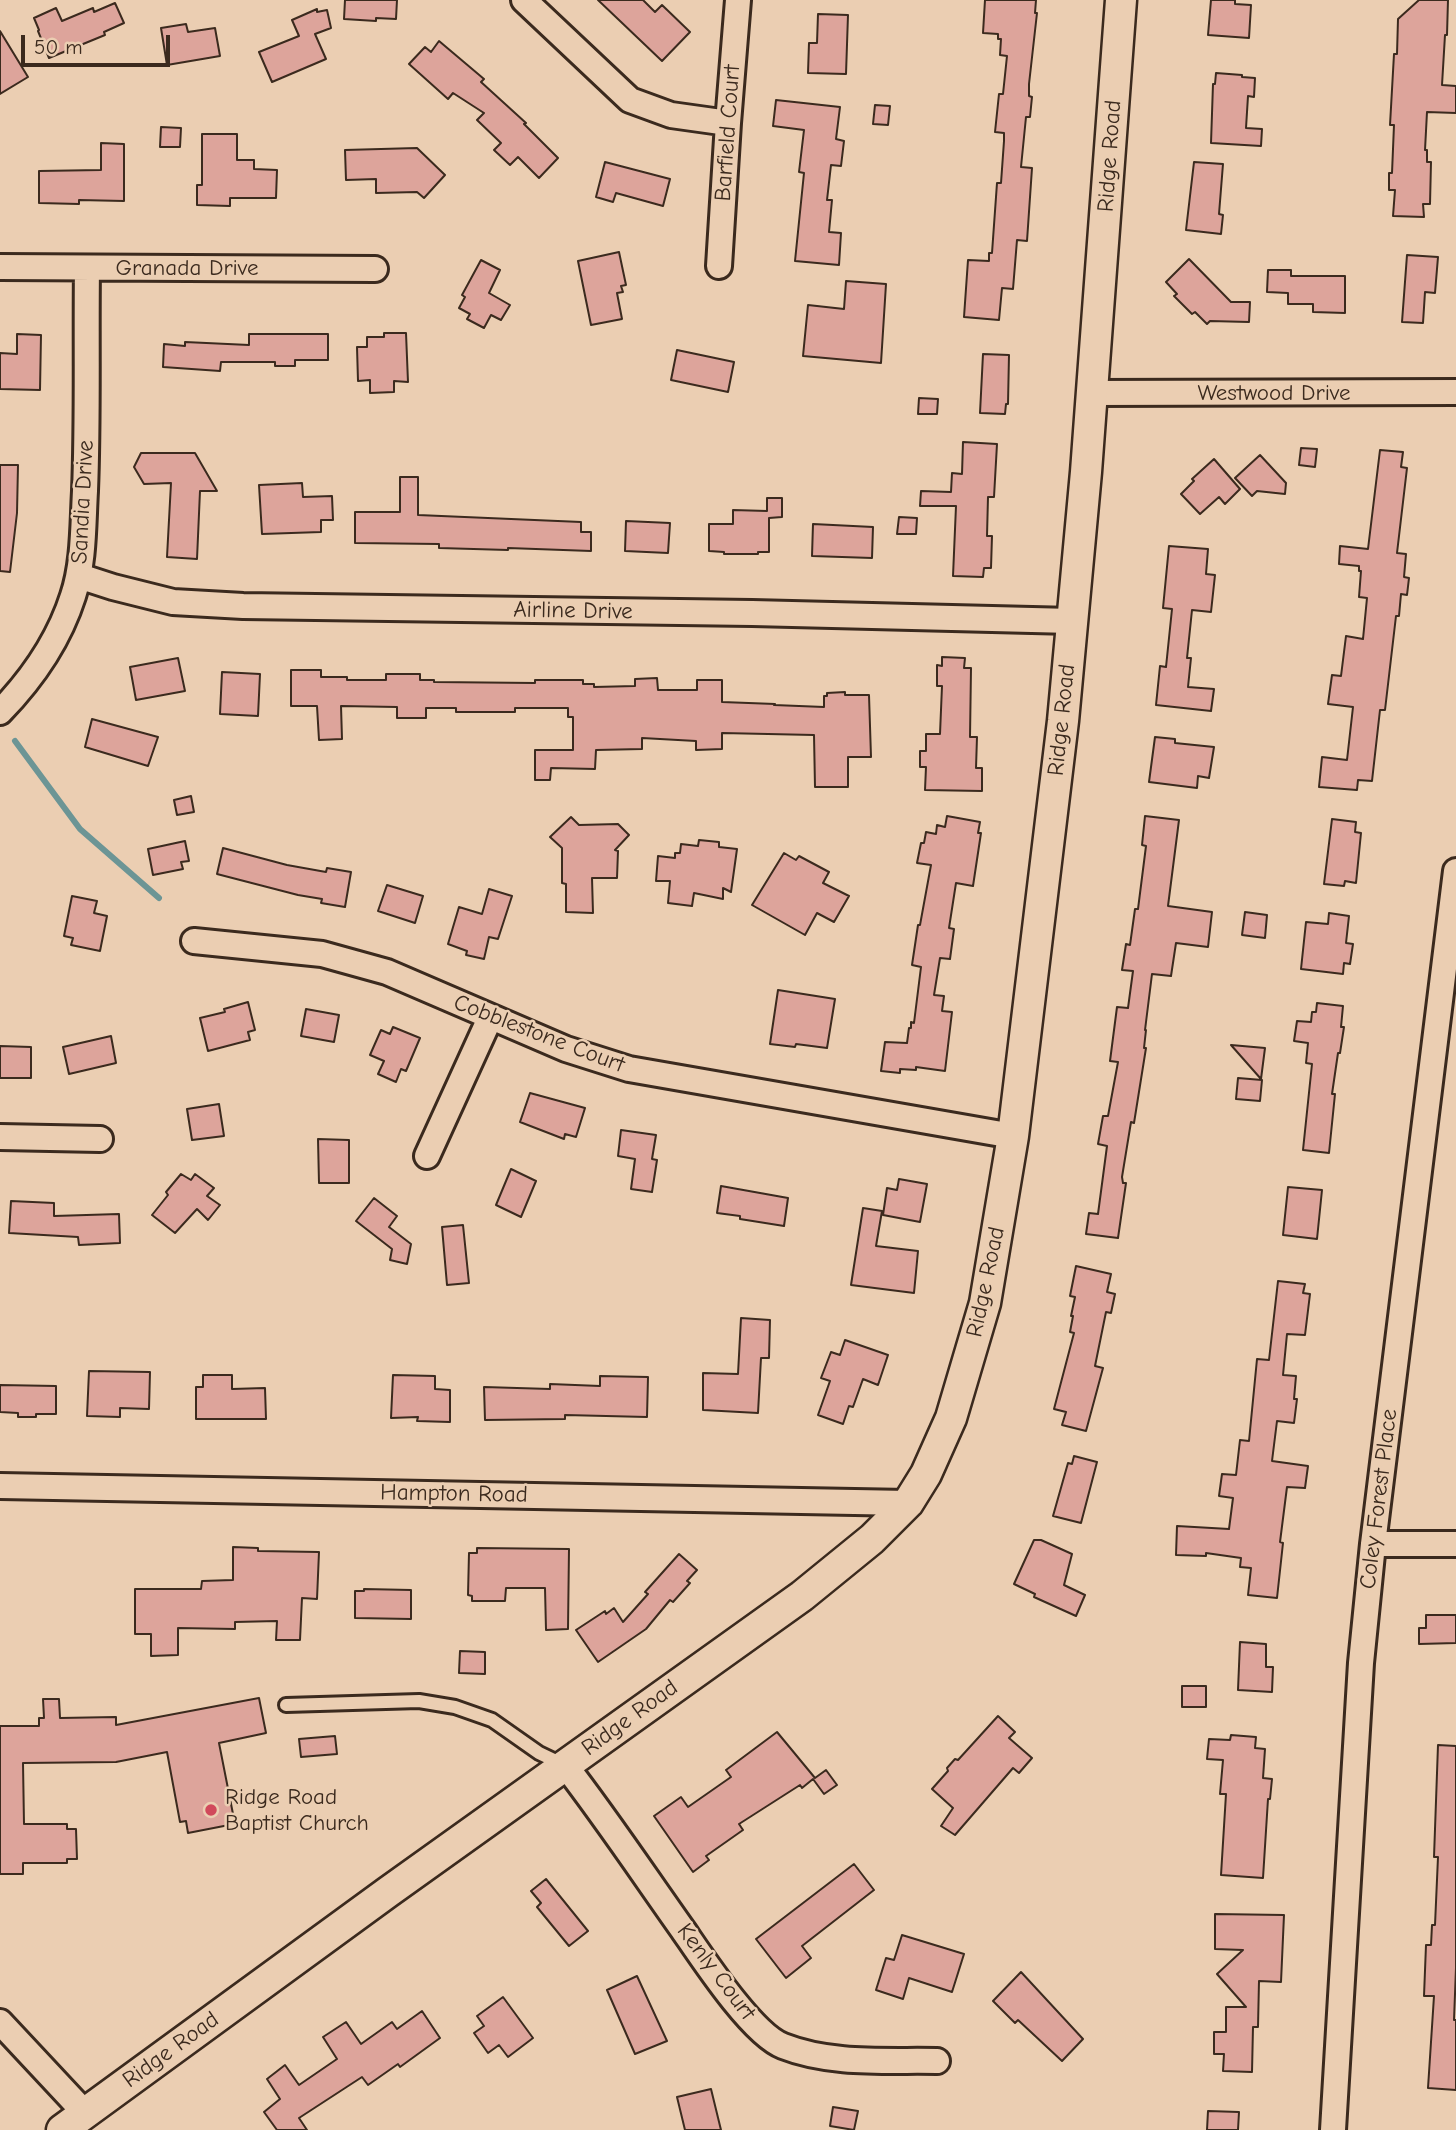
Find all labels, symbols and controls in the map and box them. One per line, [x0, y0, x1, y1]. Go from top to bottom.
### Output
scale bar [24, 21, 173, 65]
text: 50 m [34, 35, 83, 59]
street label: Barfield Court [709, 64, 747, 202]
street label: Ridge Road [1092, 99, 1128, 213]
street label: Granada Drive [116, 254, 258, 282]
street label: Westwood Drive [1197, 379, 1351, 407]
street label: Sandia Drive [66, 439, 100, 565]
street label: Airline Drive [513, 596, 633, 626]
street label: Ridge Road [1042, 663, 1082, 777]
street label: Cobblestone Court [450, 989, 628, 1079]
street label: Ridge Road [961, 1224, 1011, 1340]
street label: Coley Forest Place [1354, 1407, 1404, 1591]
street label: Hampton Road [380, 1479, 528, 1509]
street label: Ridge Road [577, 1674, 683, 1762]
place label: Ridge Road Baptist Church [225, 1783, 369, 1837]
marker: Ridge Road Baptist Church [203, 1802, 219, 1818]
street label: Kenly Court [671, 1918, 761, 2026]
street label: Ridge Road [118, 2006, 224, 2094]

